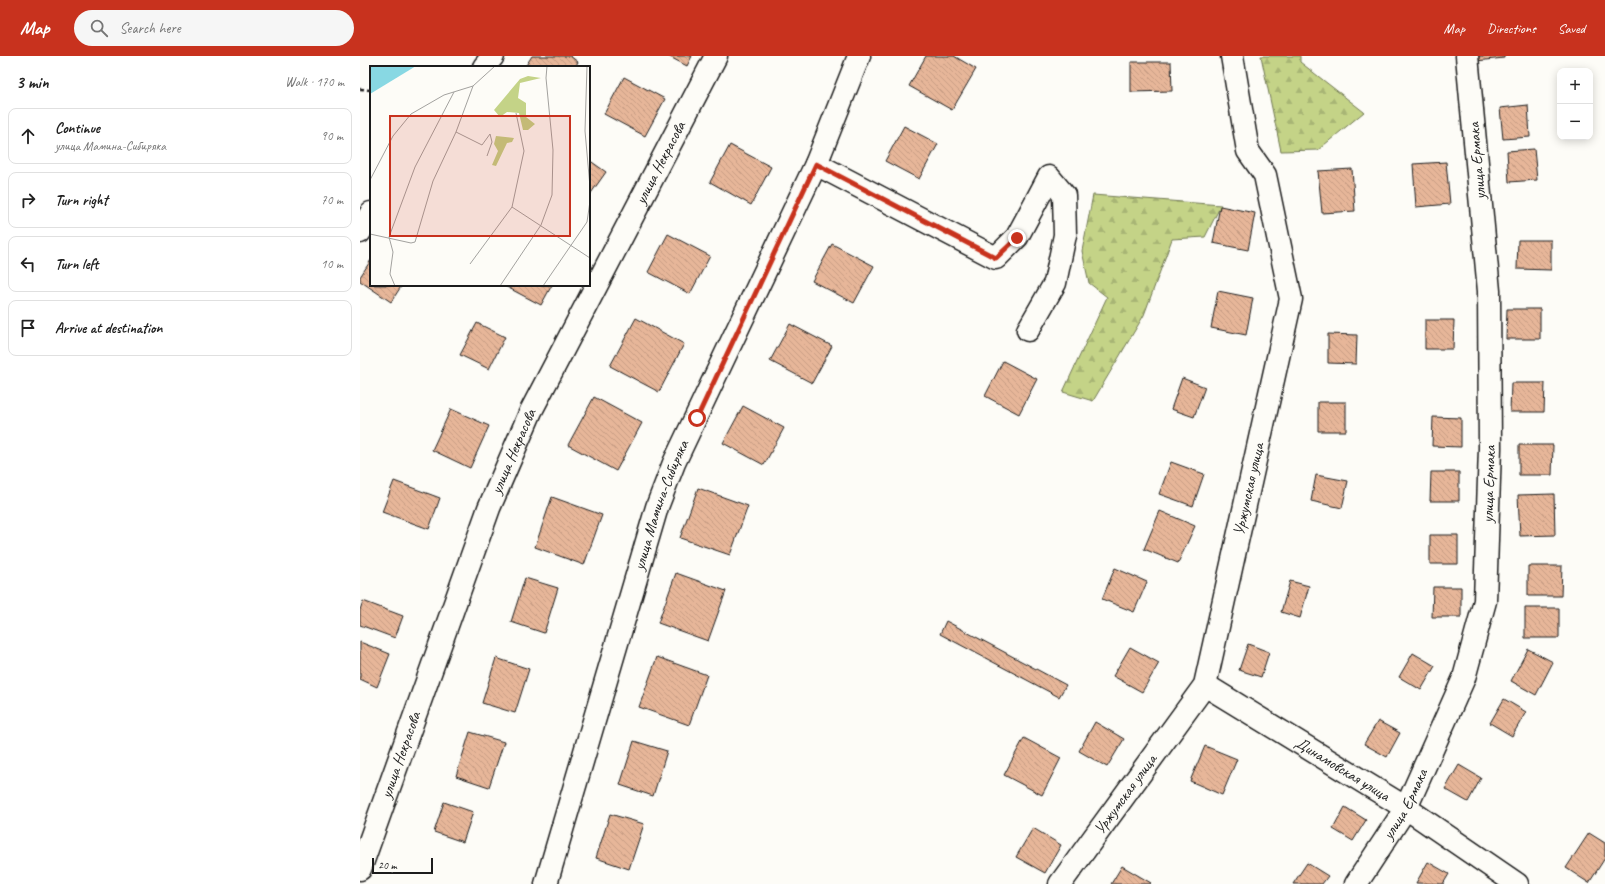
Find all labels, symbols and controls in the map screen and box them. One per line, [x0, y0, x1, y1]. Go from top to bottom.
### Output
search box [74, 10, 354, 46]
text: Map [20, 16, 50, 40]
icon: search [88, 17, 110, 39]
text: Search here [120, 19, 181, 38]
text: Map [1444, 20, 1465, 37]
text: Directions [1487, 20, 1536, 37]
text: Saved [1558, 20, 1585, 37]
inset map [370, 66, 590, 286]
map controls [1557, 68, 1593, 140]
button: + [1557, 68, 1593, 104]
text: 3 min [16, 72, 49, 93]
text: Walk · 170 m [285, 74, 344, 90]
button: − [1557, 104, 1593, 140]
street label: улица Некрасова [630, 117, 691, 208]
text: Continue [55, 119, 100, 138]
street label: улица Ермака [1464, 120, 1490, 201]
icon: ahead [17, 125, 39, 147]
text: 90 m [321, 128, 343, 144]
text: улица Мамина-Сибиряка [55, 138, 166, 154]
icon: right [17, 189, 39, 211]
text: Turn right [55, 191, 108, 210]
text: 70 m [321, 192, 343, 208]
route end [1008, 229, 1026, 247]
icon: left [17, 253, 39, 275]
text: Turn left [55, 255, 98, 274]
text: 10 m [321, 256, 343, 272]
icon: arrive [17, 317, 39, 339]
text: Arrive at destination [55, 319, 162, 338]
street label: улица Некрасова [486, 405, 541, 498]
route start [688, 409, 706, 427]
street label: улица Мамина-Сибиряка [629, 436, 694, 573]
street label: Уржумская улица [1229, 440, 1269, 537]
street label: улица Ермака [1478, 444, 1500, 524]
street label: улица Некрасова [376, 708, 426, 802]
street label: Динамовская улица [1291, 733, 1395, 806]
street label: Уржумская улица [1090, 749, 1162, 838]
street label: улица Ермака [1378, 765, 1433, 844]
scale bar [372, 856, 433, 875]
text: 20 m [378, 858, 397, 872]

